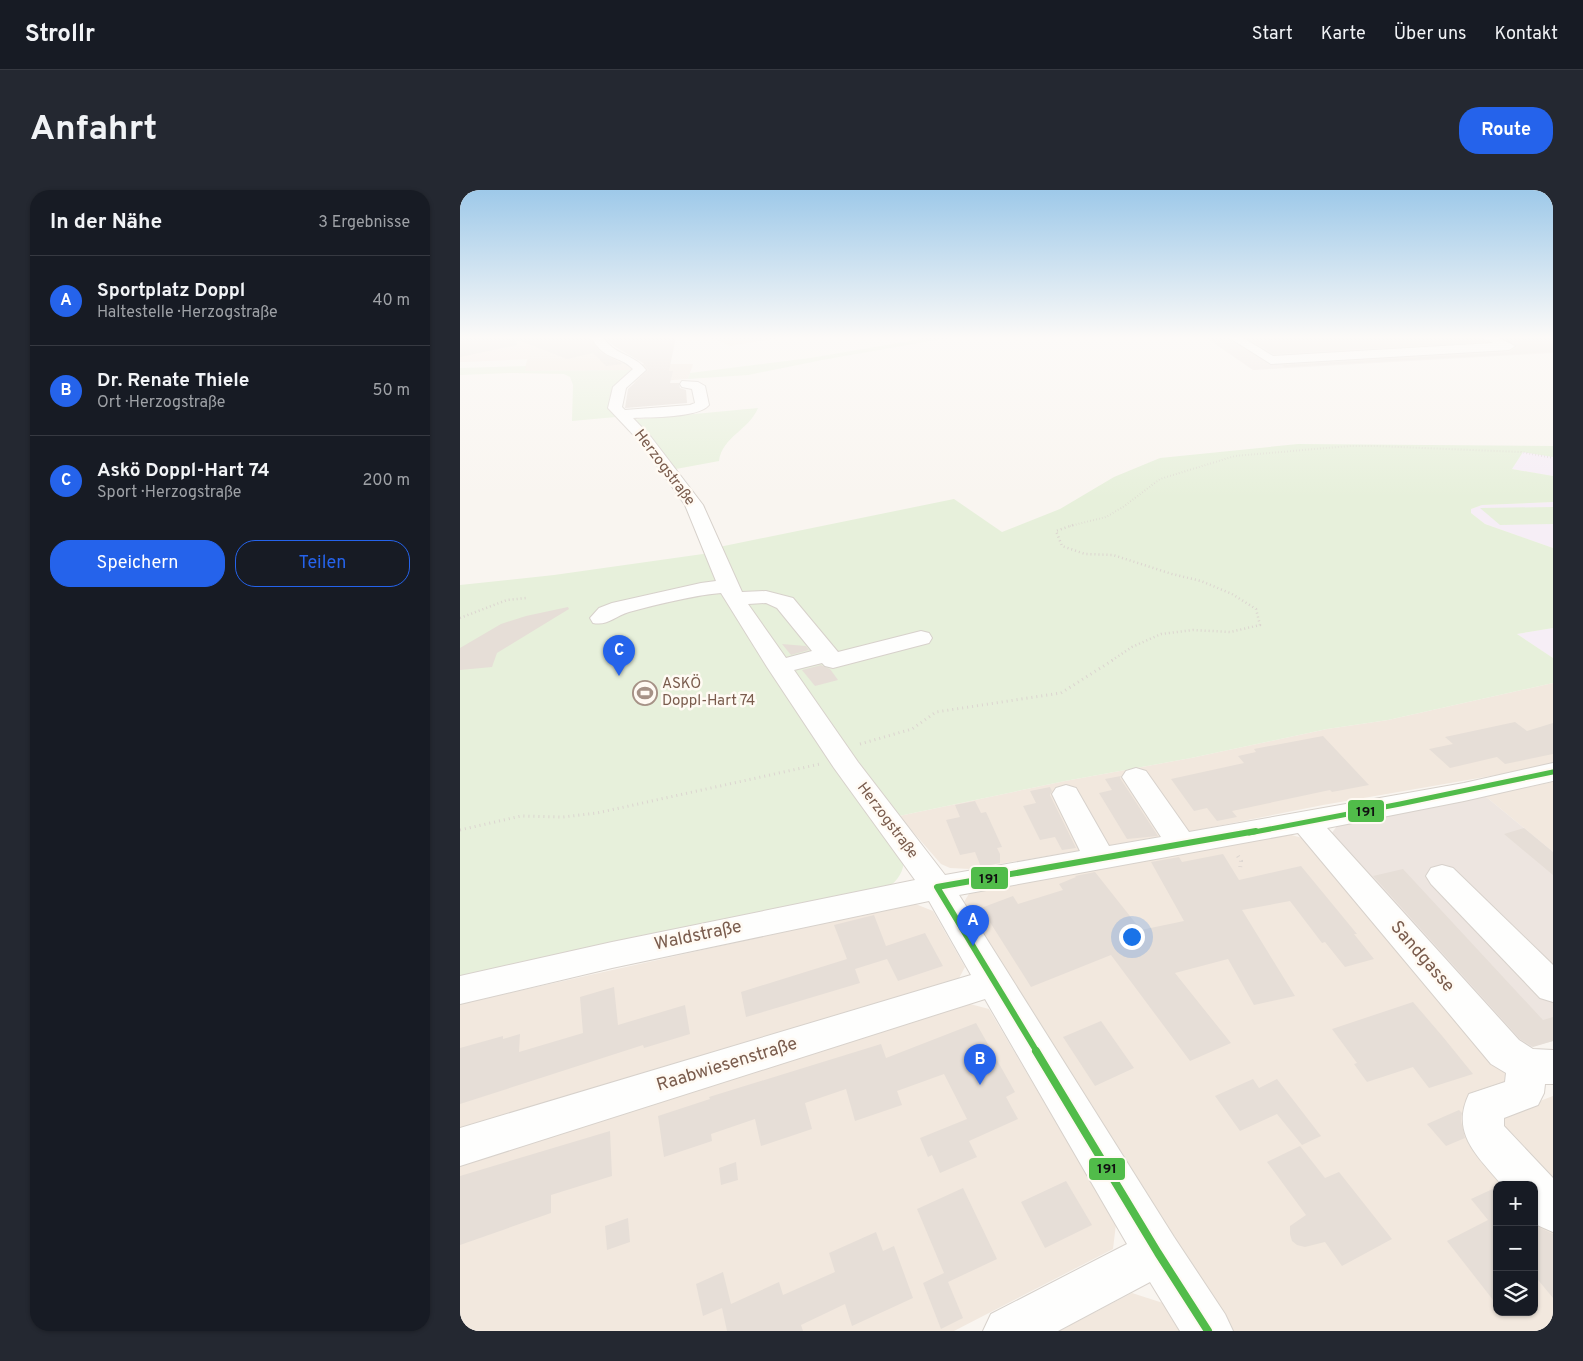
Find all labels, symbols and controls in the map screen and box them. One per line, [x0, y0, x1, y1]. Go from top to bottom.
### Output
text: Strollr [25, 20, 95, 50]
text: Start [1252, 23, 1293, 46]
text: Karte [1321, 23, 1366, 46]
text: Über uns [1394, 23, 1466, 46]
text: Kontakt [1494, 23, 1558, 46]
button: Route [1459, 107, 1553, 154]
text: Anfahrt [30, 108, 157, 152]
text: In der Nähe [50, 209, 162, 236]
text: 3 Ergebnisse [318, 213, 410, 233]
text: Sportplatz Doppl [97, 279, 245, 303]
text: A [60, 291, 72, 311]
text: 40 m [372, 291, 410, 311]
text: Haltestelle · Herzogstraße [97, 303, 278, 323]
text: Dr. Renate Thiele [97, 369, 249, 393]
text: B [60, 381, 72, 401]
text: 50 m [373, 381, 410, 401]
text: Ort · Herzogstraße [97, 393, 225, 413]
street label: Herzogstraße [629, 426, 699, 510]
text: Askö Doppl-Hart 74 [97, 459, 270, 483]
text: C [61, 471, 71, 491]
text: 200 m [362, 471, 410, 491]
text: Sport · Herzogstraße [97, 483, 241, 503]
button: Speichern [50, 540, 225, 587]
button: Teilen [235, 540, 410, 587]
pin: C [603, 635, 635, 676]
place label: ASKÖ Doppl-Hart 74 [662, 674, 755, 711]
sports icon: ASKÖ Doppl-Hart 74 [632, 680, 658, 706]
street label: Herzogstraße [852, 779, 922, 863]
line badge: 191 [1347, 799, 1385, 823]
text: 191 [1356, 804, 1376, 821]
line badge: 191 [970, 866, 1009, 890]
text: 191 [979, 871, 999, 888]
pin: A [957, 905, 989, 946]
street label: Waldstraße [652, 915, 744, 957]
street label: Sandgasse [1385, 917, 1459, 997]
your location [1119, 924, 1145, 950]
street label: Raabwiesenstraße [654, 1033, 800, 1097]
pin: B [964, 1044, 996, 1085]
line badge: 191 [1088, 1157, 1126, 1181]
text: 191 [1097, 1161, 1117, 1178]
map controls [1493, 1181, 1538, 1316]
button: + [1493, 1181, 1538, 1226]
button: − [1493, 1226, 1538, 1271]
button: layers [1493, 1271, 1538, 1316]

